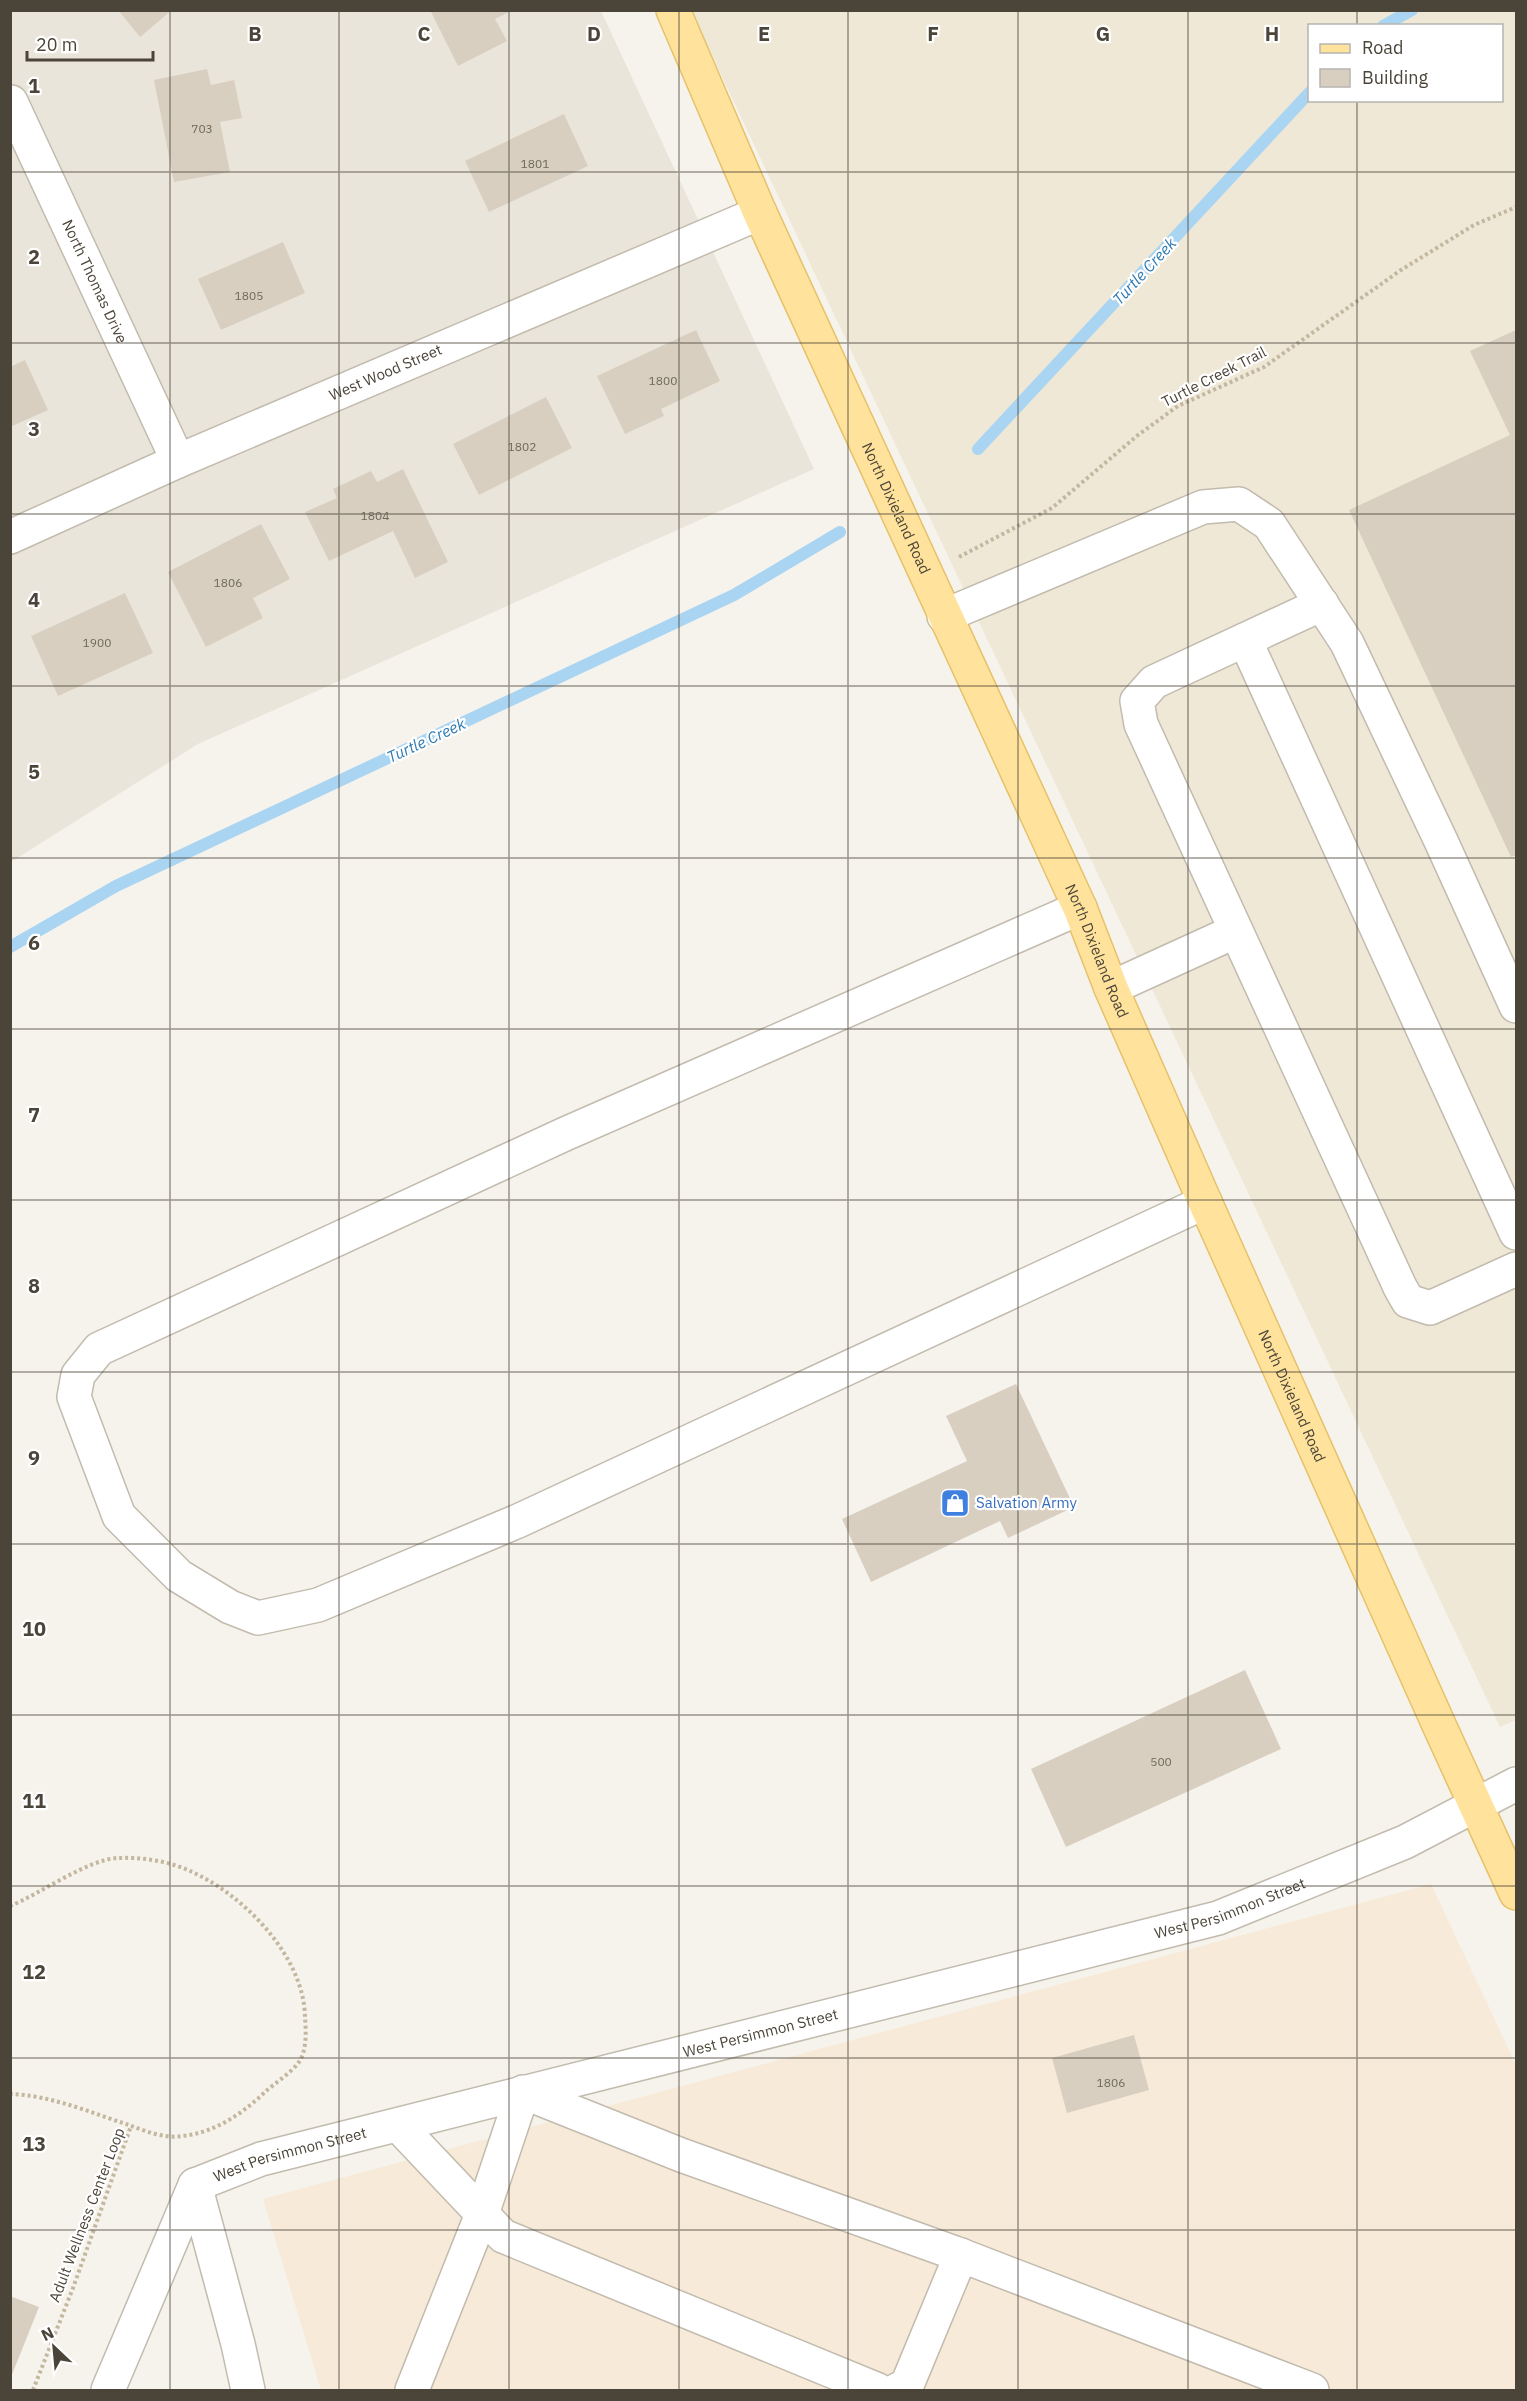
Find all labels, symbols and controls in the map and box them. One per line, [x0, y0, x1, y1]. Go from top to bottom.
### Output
text: B [248, 20, 262, 47]
text: C [417, 20, 431, 47]
text: D [587, 20, 601, 47]
text: E [758, 20, 770, 47]
text: F [927, 20, 939, 47]
text: G [1096, 20, 1110, 47]
text: H [1265, 20, 1279, 47]
scale bar [27, 24, 153, 62]
legend [1308, 24, 1503, 102]
text: 20 m [36, 33, 78, 56]
text: Road [1362, 36, 1403, 59]
text: Building [1362, 66, 1429, 89]
text: 1 [28, 72, 40, 99]
house number: 703 [191, 121, 213, 136]
house number: 1801 [521, 156, 549, 171]
street label: North Thomas Drive [58, 216, 132, 346]
water label: Turtle Creek [1108, 233, 1181, 309]
text: 2 [28, 243, 40, 270]
house number: 1805 [235, 288, 263, 303]
street label: West Wood Street [326, 340, 445, 405]
street label: Turtle Creek Trail [1158, 342, 1269, 411]
house number: 1800 [649, 373, 677, 388]
text: 3 [28, 415, 40, 442]
house number: 1802 [508, 439, 536, 454]
street label: North Dixieland Road [858, 439, 935, 577]
house number: 1804 [361, 508, 389, 523]
house number: 1806 [214, 575, 242, 590]
text: 4 [28, 586, 40, 613]
house number: 1900 [83, 635, 111, 650]
water label: Turtle Creek [384, 713, 469, 767]
text: 5 [28, 758, 40, 785]
street label: North Dixieland Road [1061, 881, 1133, 1021]
text: 6 [28, 929, 40, 956]
text: 7 [28, 1101, 40, 1128]
text: 8 [28, 1272, 40, 1299]
street label: North Dixieland Road [1254, 1327, 1330, 1465]
text: 9 [28, 1444, 40, 1471]
shop icon: Salvation Army [939, 1487, 971, 1519]
place label: Salvation Army [976, 1493, 1077, 1512]
text: 10 [22, 1615, 46, 1642]
house number: 500 [1150, 1754, 1172, 1769]
text: 11 [22, 1787, 46, 1814]
street label: West Persimmon Street [1152, 1873, 1308, 1943]
text: 12 [22, 1958, 46, 1985]
street label: West Persimmon Street [681, 2004, 840, 2061]
house number: 1806 [1097, 2075, 1125, 2090]
street label: West Persimmon Street [210, 2123, 368, 2186]
street label: Adult Wellness Center Loop [44, 2125, 129, 2305]
text: 13 [22, 2130, 46, 2157]
north arrow [24, 2317, 84, 2377]
text: N [38, 2322, 57, 2345]

